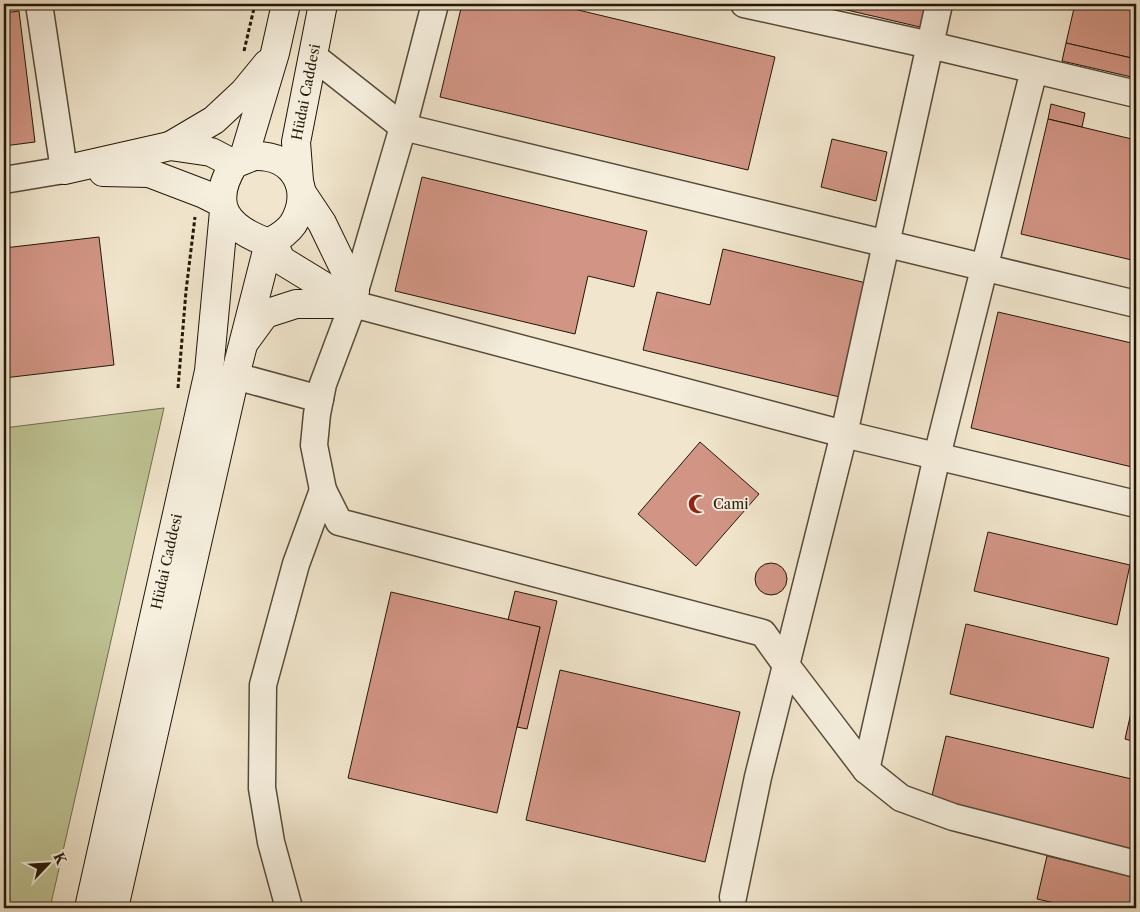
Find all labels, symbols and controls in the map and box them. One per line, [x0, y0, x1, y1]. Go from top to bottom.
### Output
street label: Hüdai Caddesi [288, 42, 324, 142]
mosque icon: Cami [687, 493, 709, 515]
place label: Cami [713, 495, 748, 513]
street label: Hüdai Caddesi [147, 512, 186, 611]
north arrow [22, 840, 72, 890]
text: K [49, 850, 71, 868]

